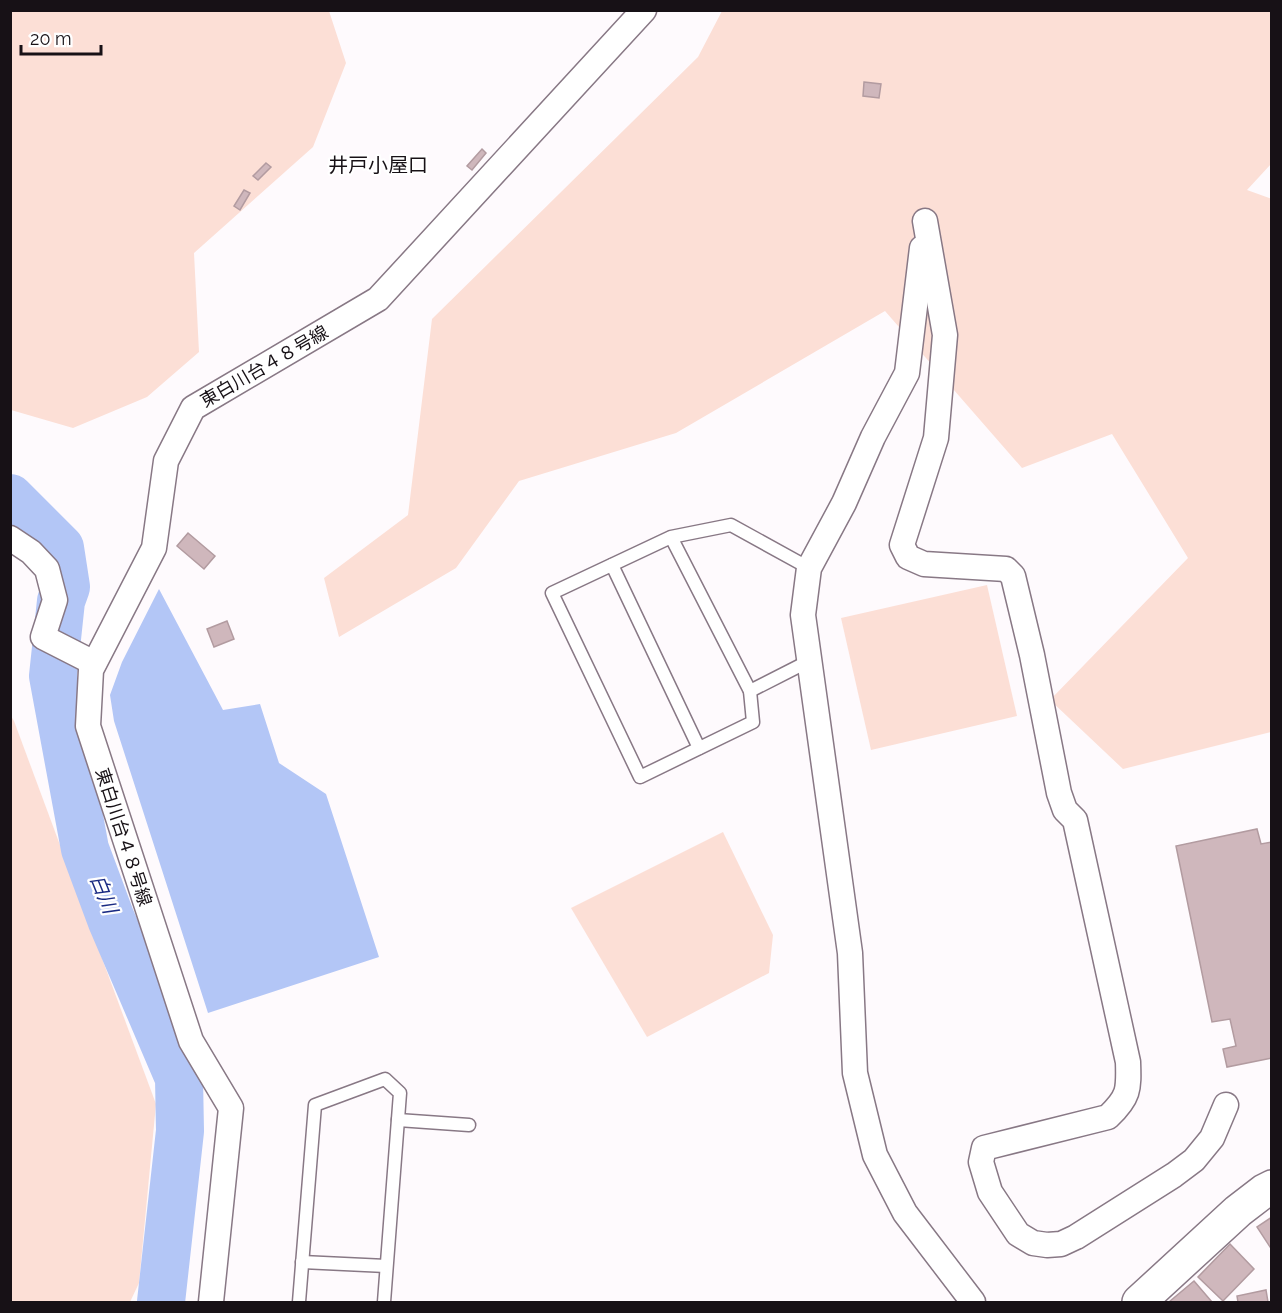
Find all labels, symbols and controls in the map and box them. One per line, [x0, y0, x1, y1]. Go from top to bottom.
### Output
scale bar [21, 18, 100, 56]
text: 20 m [30, 28, 72, 49]
district label: 井戸小屋口 [328, 153, 428, 177]
street label: 東白川台４８号線 [196, 321, 332, 411]
street label: 東白川台４８号線 [91, 765, 157, 909]
water label: 白川 [85, 871, 123, 917]

